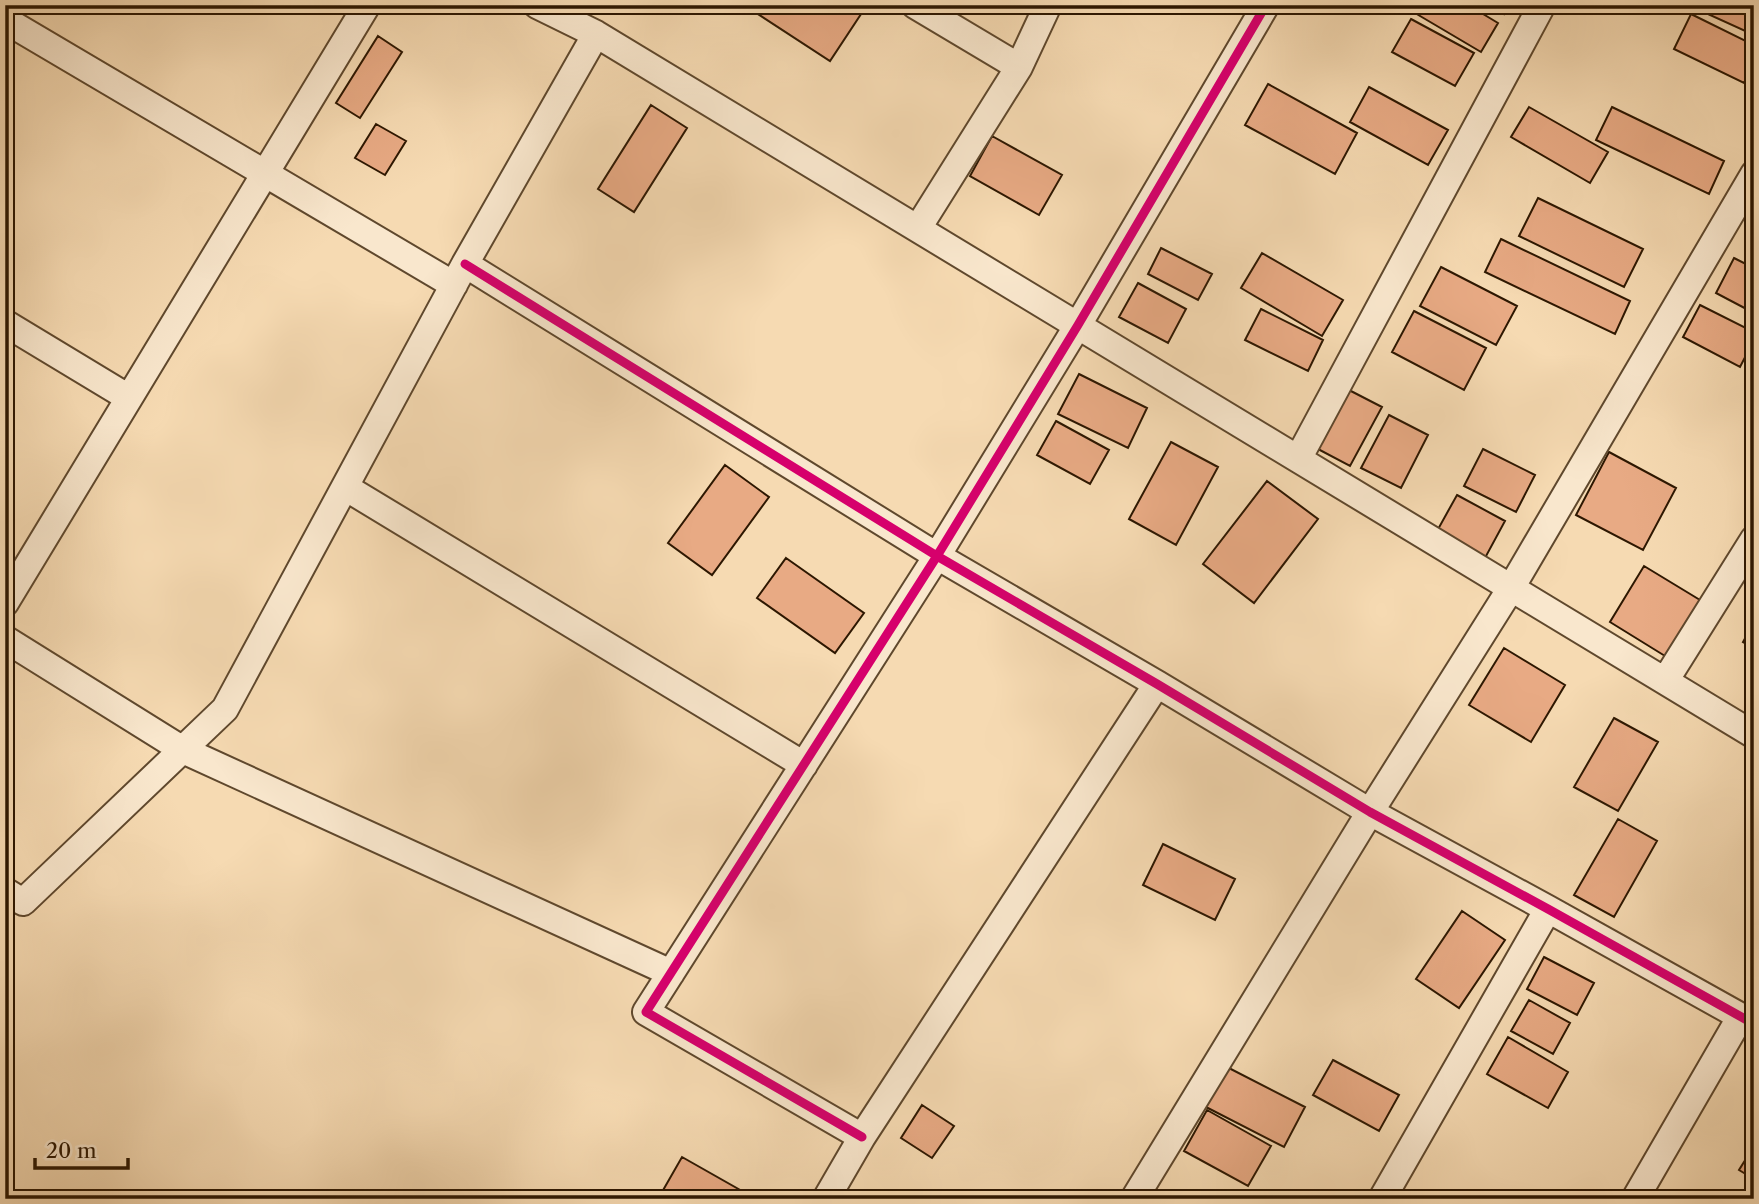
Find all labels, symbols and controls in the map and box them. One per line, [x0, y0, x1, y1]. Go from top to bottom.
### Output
scale bar [35, 1127, 128, 1171]
text: 20 m [46, 1138, 97, 1163]

